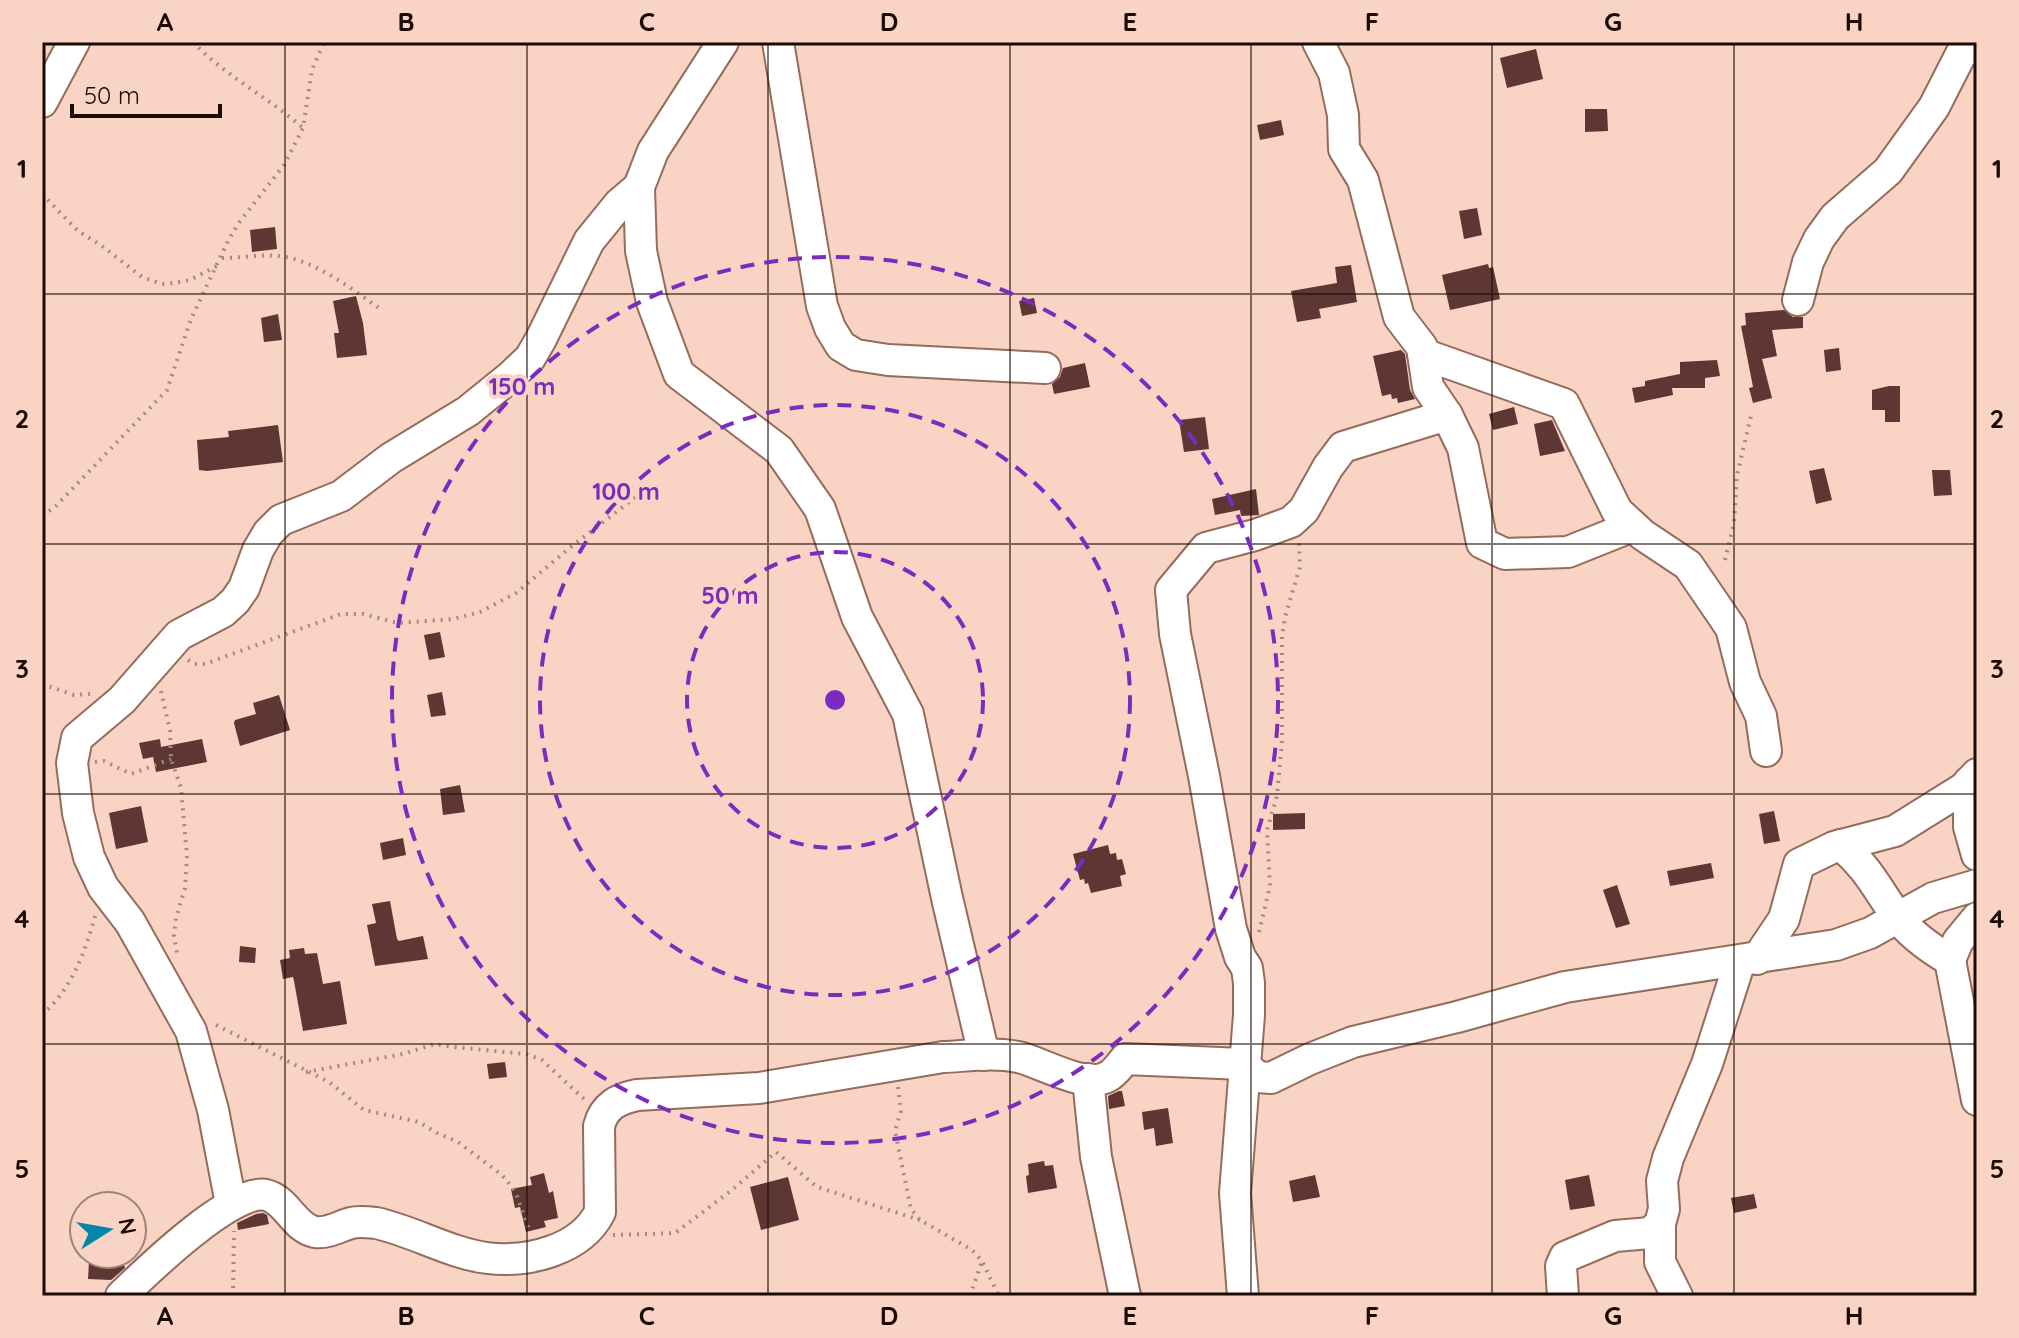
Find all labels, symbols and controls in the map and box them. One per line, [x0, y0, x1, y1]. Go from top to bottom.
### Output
text: A [157, 5, 174, 38]
text: B [397, 5, 415, 38]
text: C [639, 5, 655, 38]
text: D [880, 5, 898, 38]
text: E [1123, 5, 1137, 38]
text: F [1365, 5, 1379, 38]
text: G [1604, 5, 1622, 38]
text: H [1845, 5, 1863, 38]
scale bar [72, 68, 220, 118]
text: 50 m [84, 80, 140, 110]
text: 1 [17, 152, 27, 185]
text: 1 [1992, 152, 2002, 185]
text: 150 m [489, 371, 555, 401]
text: 2 [15, 402, 29, 435]
text: 2 [1990, 402, 2004, 435]
text: 100 m [592, 476, 660, 506]
text: 50 m [701, 580, 759, 610]
text: 3 [15, 652, 29, 685]
text: 3 [1990, 652, 2004, 685]
centre of rings [821, 686, 849, 714]
text: 4 [14, 902, 30, 935]
text: 4 [1989, 902, 2005, 935]
text: 5 [15, 1152, 29, 1185]
text: 5 [1990, 1152, 2004, 1185]
north arrow [68, 1190, 148, 1270]
text: N [112, 1216, 143, 1237]
text: A [157, 1299, 174, 1332]
text: B [397, 1299, 415, 1332]
text: C [639, 1299, 655, 1332]
text: D [880, 1299, 898, 1332]
text: E [1123, 1299, 1137, 1332]
text: F [1365, 1299, 1379, 1332]
text: G [1604, 1299, 1622, 1332]
text: H [1845, 1299, 1863, 1332]

